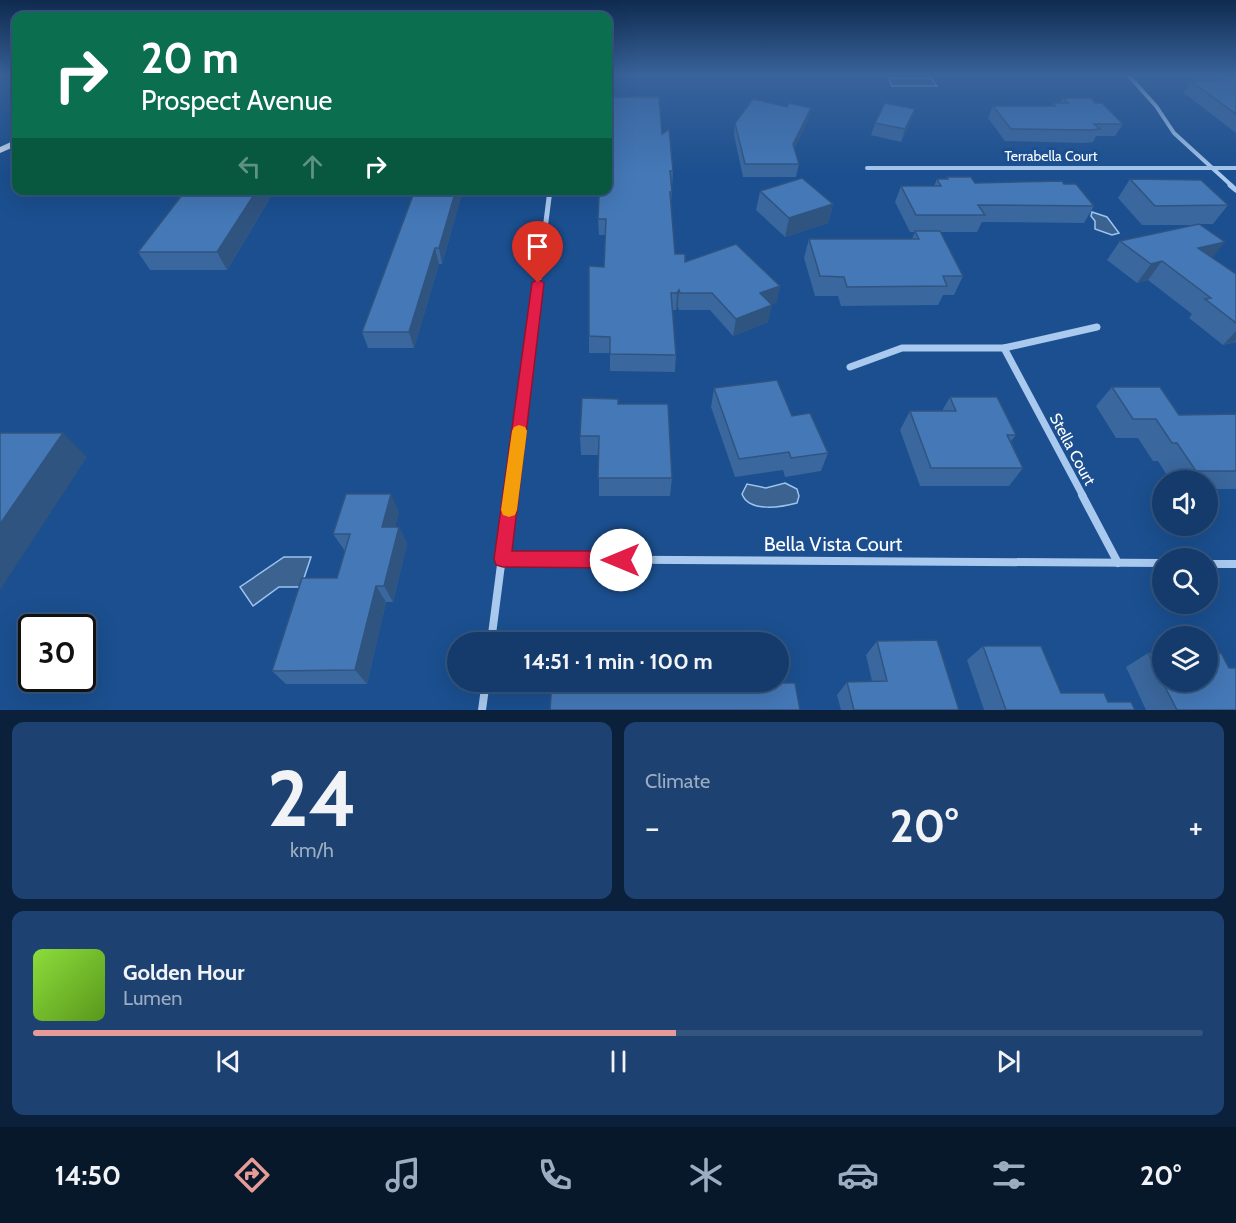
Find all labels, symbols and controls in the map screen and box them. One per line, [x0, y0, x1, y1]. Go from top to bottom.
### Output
text: 20 m [141, 32, 239, 84]
icon: right [42, 36, 120, 114]
text: Prospect Avenue [141, 84, 332, 117]
street label: Terrabella Court [1004, 147, 1098, 165]
icon: left [233, 150, 266, 183]
icon: ahead [296, 150, 329, 183]
icon: right [359, 150, 392, 183]
pin [512, 221, 563, 283]
icon: arrive [521, 230, 554, 263]
street label: Stella Court [1046, 410, 1100, 489]
map controls [1152, 470, 1218, 692]
button: sound [1152, 470, 1218, 536]
position arrow [589, 528, 653, 592]
street label: Bella Vista Court [764, 532, 903, 556]
button: search [1152, 548, 1218, 614]
speed limit sign: 30 [18, 614, 96, 692]
button: layers [1152, 626, 1218, 692]
text: 14:51 · 1 min · 100 m [523, 648, 713, 675]
text: 24 [267, 751, 357, 846]
text: Climate [645, 769, 710, 793]
text: 20° [890, 799, 958, 853]
text: − [645, 807, 660, 847]
text: + [1188, 807, 1203, 847]
text: km/h [290, 838, 334, 862]
text: Golden Hour [123, 959, 244, 986]
text: Lumen [123, 986, 182, 1010]
icon: previous [212, 1045, 245, 1078]
icon: pause [602, 1045, 635, 1078]
icon: next [992, 1045, 1025, 1078]
icon: directions [231, 1154, 273, 1196]
icon: music [382, 1154, 424, 1196]
icon: phone [534, 1154, 576, 1196]
icon: climate [685, 1154, 727, 1196]
icon: car [837, 1154, 879, 1196]
icon: filters [988, 1154, 1030, 1196]
text: 14:50 [55, 1159, 121, 1192]
text: 20° [1140, 1159, 1181, 1192]

